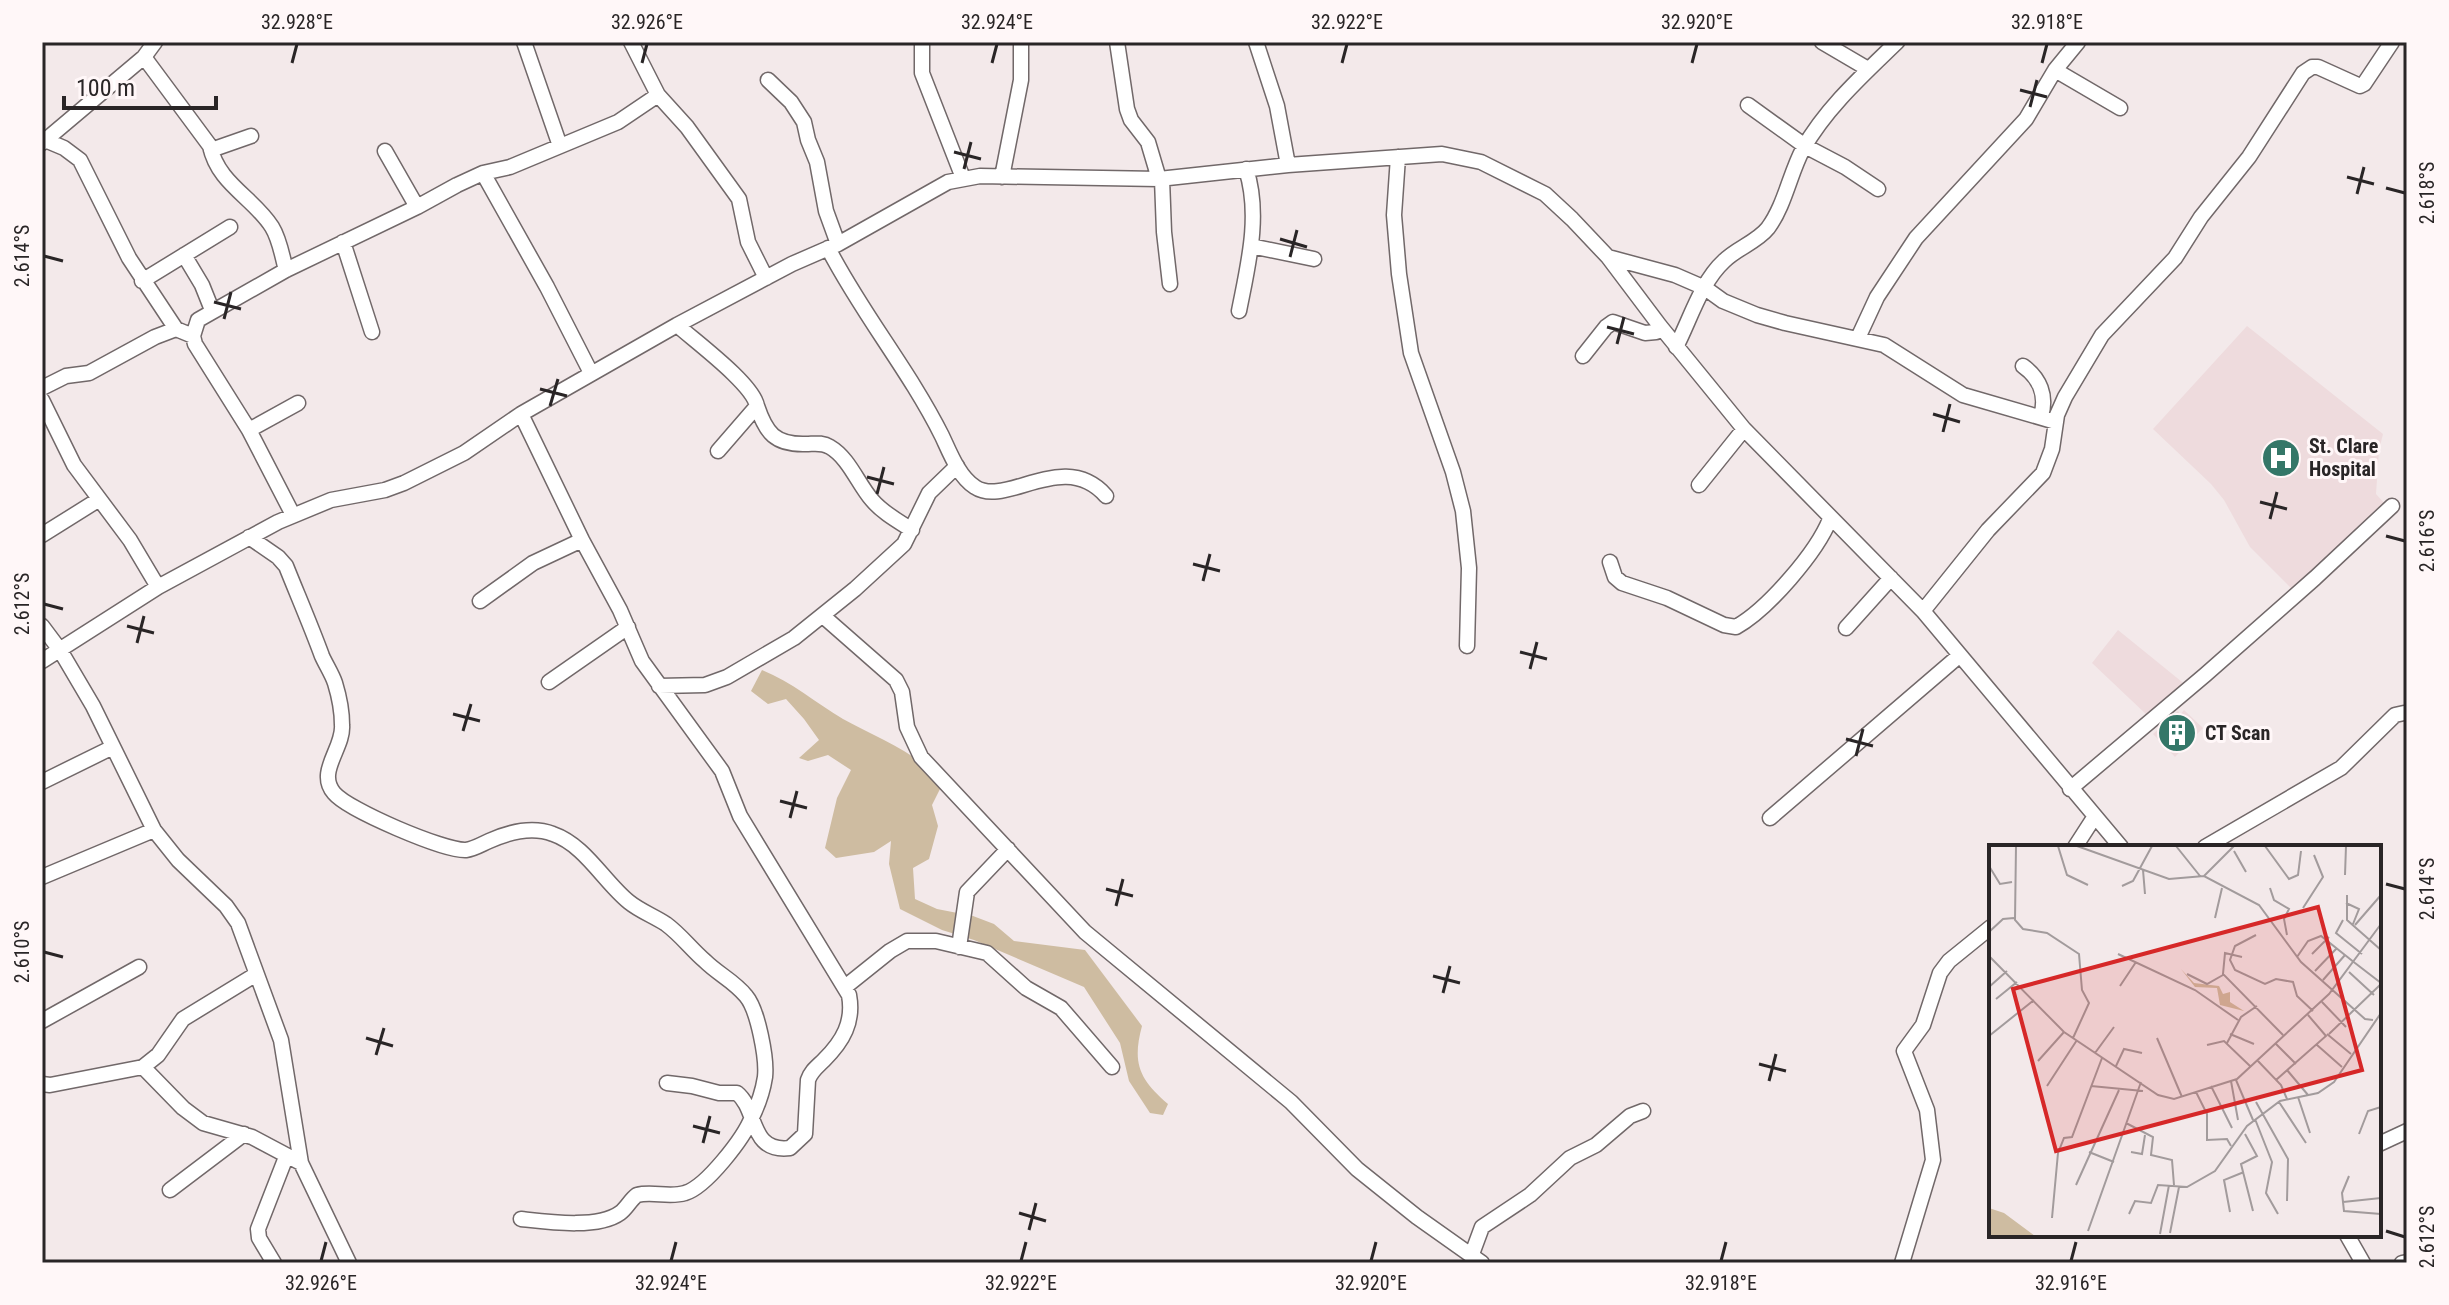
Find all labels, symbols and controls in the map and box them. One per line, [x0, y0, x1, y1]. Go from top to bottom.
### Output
text: 32.928°E [261, 10, 333, 34]
text: 32.926°E [611, 10, 683, 34]
text: 32.924°E [961, 10, 1033, 34]
text: 32.922°E [1311, 10, 1383, 34]
text: 32.920°E [1661, 10, 1733, 34]
text: 32.918°E [2011, 10, 2083, 34]
scale bar [64, 60, 216, 110]
text: 100 m [76, 74, 135, 102]
text: 2.618°S [2415, 162, 2439, 224]
text: 2.614°S [10, 225, 34, 287]
place label: St. Clare Hospital [2309, 434, 2378, 481]
hospital icon: St. Clare Hospital [2260, 437, 2302, 479]
text: 2.616°S [2415, 510, 2439, 572]
text: 2.612°S [10, 573, 34, 635]
building icon: CT Scan [2156, 712, 2198, 754]
place label: CT Scan [2205, 721, 2270, 745]
inset map [1989, 845, 2381, 1237]
text: 2.614°S [2415, 858, 2439, 920]
text: 2.610°S [10, 921, 34, 983]
text: 2.612°S [2415, 1206, 2439, 1268]
text: 32.926°E [285, 1271, 357, 1295]
text: 32.924°E [635, 1271, 707, 1295]
text: 32.922°E [985, 1271, 1057, 1295]
text: 32.920°E [1335, 1271, 1407, 1295]
text: 32.918°E [1685, 1271, 1757, 1295]
text: 32.916°E [2035, 1271, 2107, 1295]

